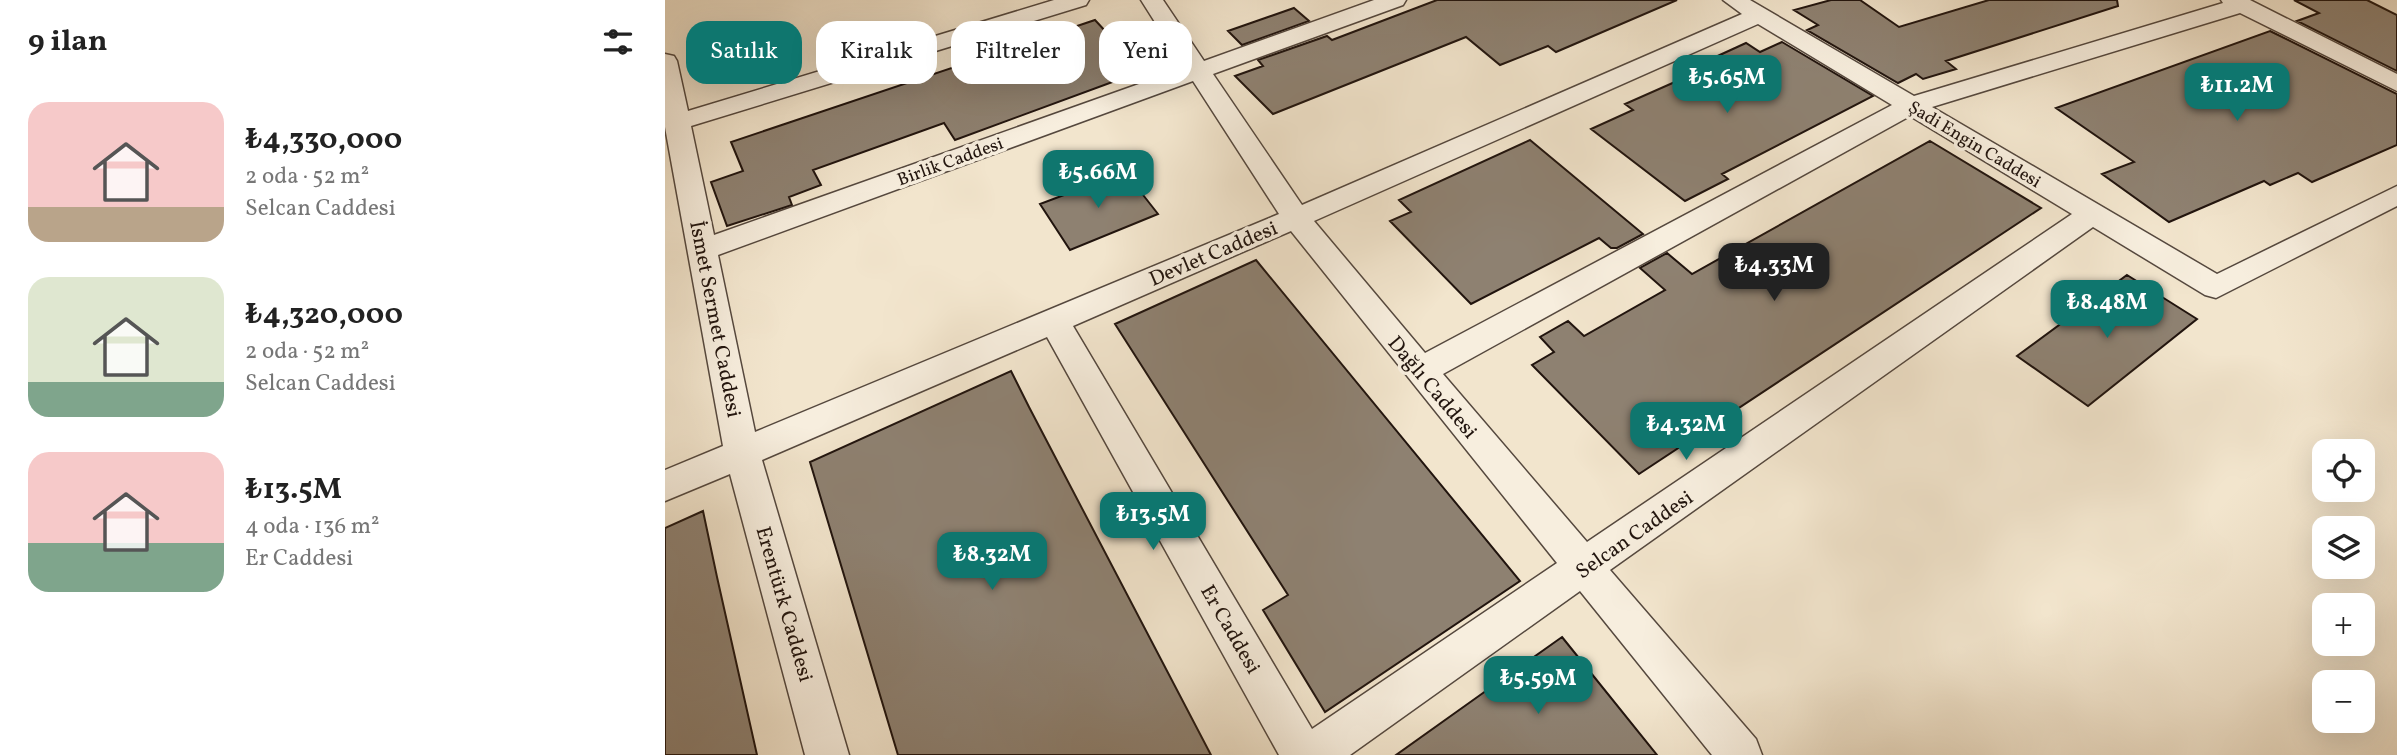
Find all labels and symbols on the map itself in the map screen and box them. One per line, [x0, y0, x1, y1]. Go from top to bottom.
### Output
pin: ₺5.65M [1670, 55, 1784, 115]
pin: ₺11.2M [2180, 64, 2294, 123]
street label: Şadi Engin Caddesi [1903, 96, 2046, 195]
street label: Birlik Caddesi [894, 132, 1007, 193]
pin: ₺5.66M [1041, 150, 1155, 210]
street label: Devlet Caddesi [1145, 214, 1282, 295]
street label: İsmet Sermet Caddesi [681, 218, 748, 420]
pin: ₺4.33M [1717, 244, 1831, 303]
pin: ₺8.48M [2050, 280, 2164, 340]
street label: Dağlı Caddesi [1380, 330, 1484, 446]
pin: ₺4.32M [1629, 402, 1743, 462]
street label: Selcan Caddesi [1570, 484, 1700, 587]
pin: ₺13.5M [1096, 492, 1210, 552]
street label: Erentürk Caddesi [747, 523, 820, 686]
pin: ₺8.32M [935, 532, 1049, 592]
street label: Er Caddesi [1192, 580, 1267, 680]
pin: ₺5.59M [1481, 656, 1595, 716]

